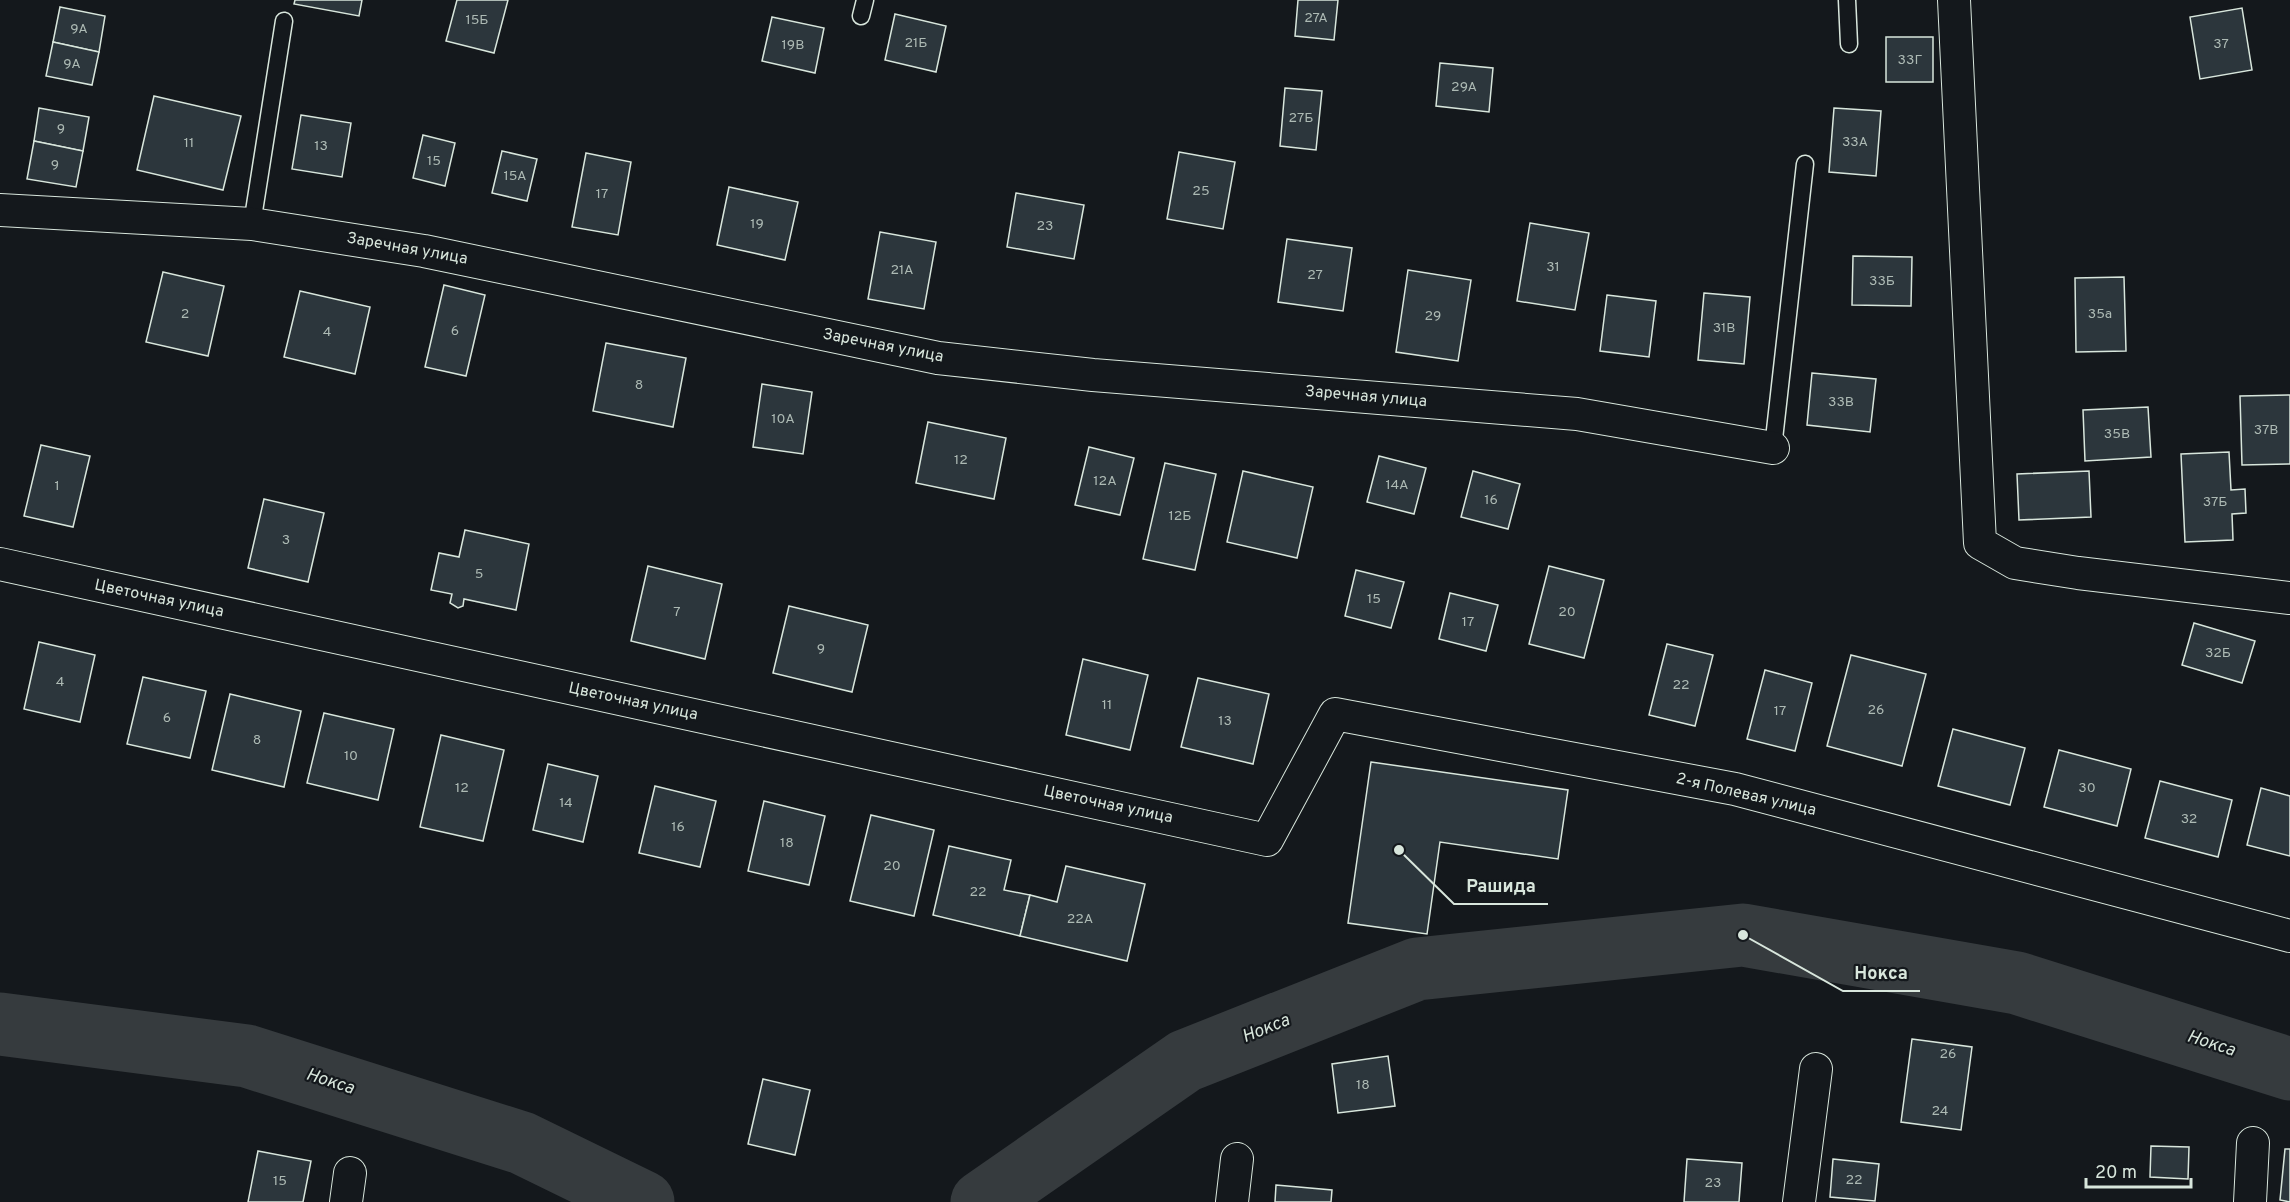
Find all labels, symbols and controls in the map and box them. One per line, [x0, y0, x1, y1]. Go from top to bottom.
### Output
house number: 27А [1304, 10, 1328, 27]
house number: 15Б [465, 12, 489, 29]
house number: 9А [70, 21, 88, 38]
house number: 21Б [905, 35, 927, 52]
house number: 37 [2213, 36, 2229, 53]
house number: 19В [782, 37, 804, 54]
house number: 33Г [1898, 52, 1922, 69]
house number: 9А [63, 56, 81, 73]
house number: 29А [1451, 79, 1477, 96]
house number: 27Б [1289, 110, 1313, 127]
house number: 9 [57, 121, 65, 138]
house number: 33А [1842, 134, 1868, 151]
house number: 11 [184, 135, 194, 152]
house number: 13 [314, 138, 328, 155]
house number: 15 [427, 153, 441, 170]
house number: 9 [51, 157, 59, 174]
house number: 15А [503, 168, 527, 185]
house number: 25 [1192, 183, 1210, 200]
house number: 17 [596, 186, 608, 203]
house number: 19 [750, 216, 764, 233]
house number: 23 [1037, 218, 1054, 235]
street label: Заречная улица [345, 229, 469, 269]
house number: 31 [1546, 259, 1560, 276]
house number: 21А [891, 262, 913, 279]
house number: 27 [1307, 267, 1323, 284]
house number: 33Б [1869, 273, 1895, 290]
house number: 2 [181, 306, 189, 323]
house number: 35а [2088, 306, 2112, 323]
house number: 29 [1425, 308, 1441, 325]
house number: 31В [1713, 320, 1735, 337]
house number: 6 [451, 323, 459, 340]
house number: 4 [323, 324, 331, 341]
street label: Заречная улица [821, 324, 945, 368]
house number: 8 [635, 377, 643, 394]
street label: Заречная улица [1304, 382, 1428, 412]
house number: 33В [1828, 394, 1854, 411]
house number: 10А [771, 411, 795, 428]
house number: 37В [2254, 422, 2278, 439]
house number: 35В [2104, 426, 2130, 443]
house number: 12 [954, 452, 968, 469]
house number: 12А [1093, 473, 1117, 490]
house number: 14А [1386, 477, 1408, 494]
house number: 1 [54, 478, 60, 495]
house number: 16 [1484, 492, 1498, 509]
house number: 37Б [2203, 494, 2227, 511]
house number: 12Б [1169, 508, 1191, 525]
house number: 3 [282, 532, 290, 549]
house number: 5 [475, 566, 483, 583]
street label: Цветочная улица [92, 576, 226, 622]
house number: 15 [1367, 591, 1381, 608]
house number: 7 [673, 604, 681, 621]
house number: 20 [1558, 604, 1576, 621]
house number: 17 [1462, 614, 1474, 631]
house number: 9 [817, 641, 825, 658]
house number: 32Б [2205, 645, 2231, 662]
house number: 4 [56, 674, 64, 691]
house number: 22 [1672, 677, 1690, 694]
street label: Цветочная улица [566, 679, 700, 725]
house number: 11 [1102, 697, 1112, 714]
house number: 26 [1868, 702, 1884, 719]
house number: 17 [1774, 703, 1786, 720]
house number: 6 [163, 710, 171, 727]
house number: 13 [1218, 713, 1232, 730]
house number: 8 [253, 732, 261, 749]
house number: 10 [344, 748, 358, 765]
street label: 2-я Полевая улица [1674, 769, 1818, 821]
house number: 12 [455, 780, 469, 797]
house number: 30 [2078, 780, 2096, 797]
street label: Цветочная улица [1041, 782, 1175, 828]
house number: 14 [559, 795, 573, 812]
house number: 32 [2181, 811, 2197, 828]
house number: 16 [671, 819, 685, 836]
house number: 18 [780, 835, 794, 852]
house number: 20 [883, 858, 901, 875]
callout: Рашида [1454, 868, 1548, 904]
text: Рашида [1466, 876, 1536, 899]
house number: 22 [969, 884, 987, 901]
house number: 22А [1067, 911, 1093, 928]
callout: Нокса [1843, 955, 1920, 991]
text: Нокса [1854, 963, 1908, 986]
water label: Нокса [1239, 1009, 1294, 1049]
water label: Нокса [2184, 1025, 2239, 1063]
house number: 26 [1940, 1046, 1956, 1063]
water label: Нокса [303, 1063, 358, 1101]
house number: 18 [1356, 1077, 1370, 1094]
house number: 24 [1931, 1103, 1949, 1120]
scale bar [2086, 1151, 2191, 1189]
text: 20 m [2095, 1162, 2137, 1185]
house number: 22 [1845, 1172, 1863, 1189]
house number: 15 [273, 1173, 287, 1190]
house number: 23 [1705, 1175, 1722, 1192]

